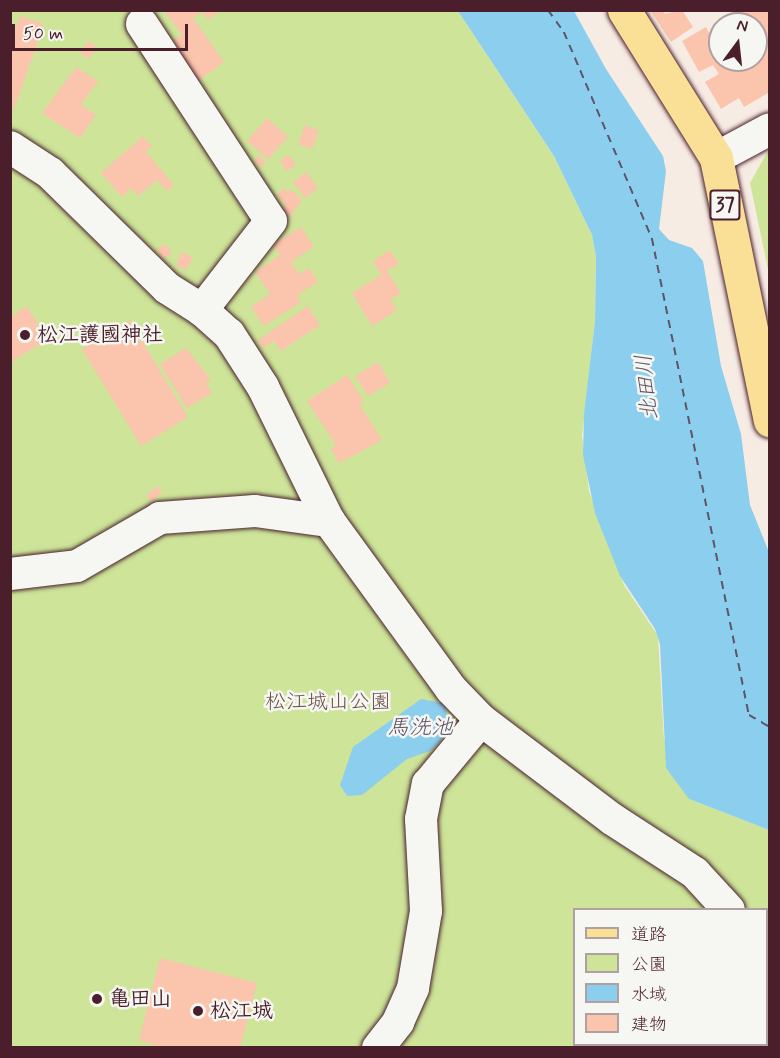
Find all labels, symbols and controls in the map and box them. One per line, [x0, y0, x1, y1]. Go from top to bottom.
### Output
scale bar [15, 12, 190, 50]
north arrow [708, 12, 768, 72]
text: N [734, 15, 750, 38]
text: 50 m [23, 22, 63, 46]
road number: 37 [708, 188, 742, 222]
place label: 松江護國神社 [37, 322, 163, 348]
marker: 松江護國神社 [18, 328, 32, 342]
water label: 北田川 [631, 353, 665, 421]
park label: 松江城山公園 [265, 689, 391, 715]
water label: 馬洗池 [387, 716, 453, 742]
legend [573, 908, 768, 1046]
text: 道路 [631, 923, 667, 947]
text: 公園 [631, 953, 667, 977]
text: 水域 [631, 983, 667, 1007]
place label: 亀田山 [109, 986, 172, 1012]
marker: 亀田山 [90, 992, 104, 1006]
place label: 松江城 [210, 998, 273, 1024]
marker: 松江城 [191, 1004, 205, 1018]
text: 建物 [631, 1013, 667, 1037]

